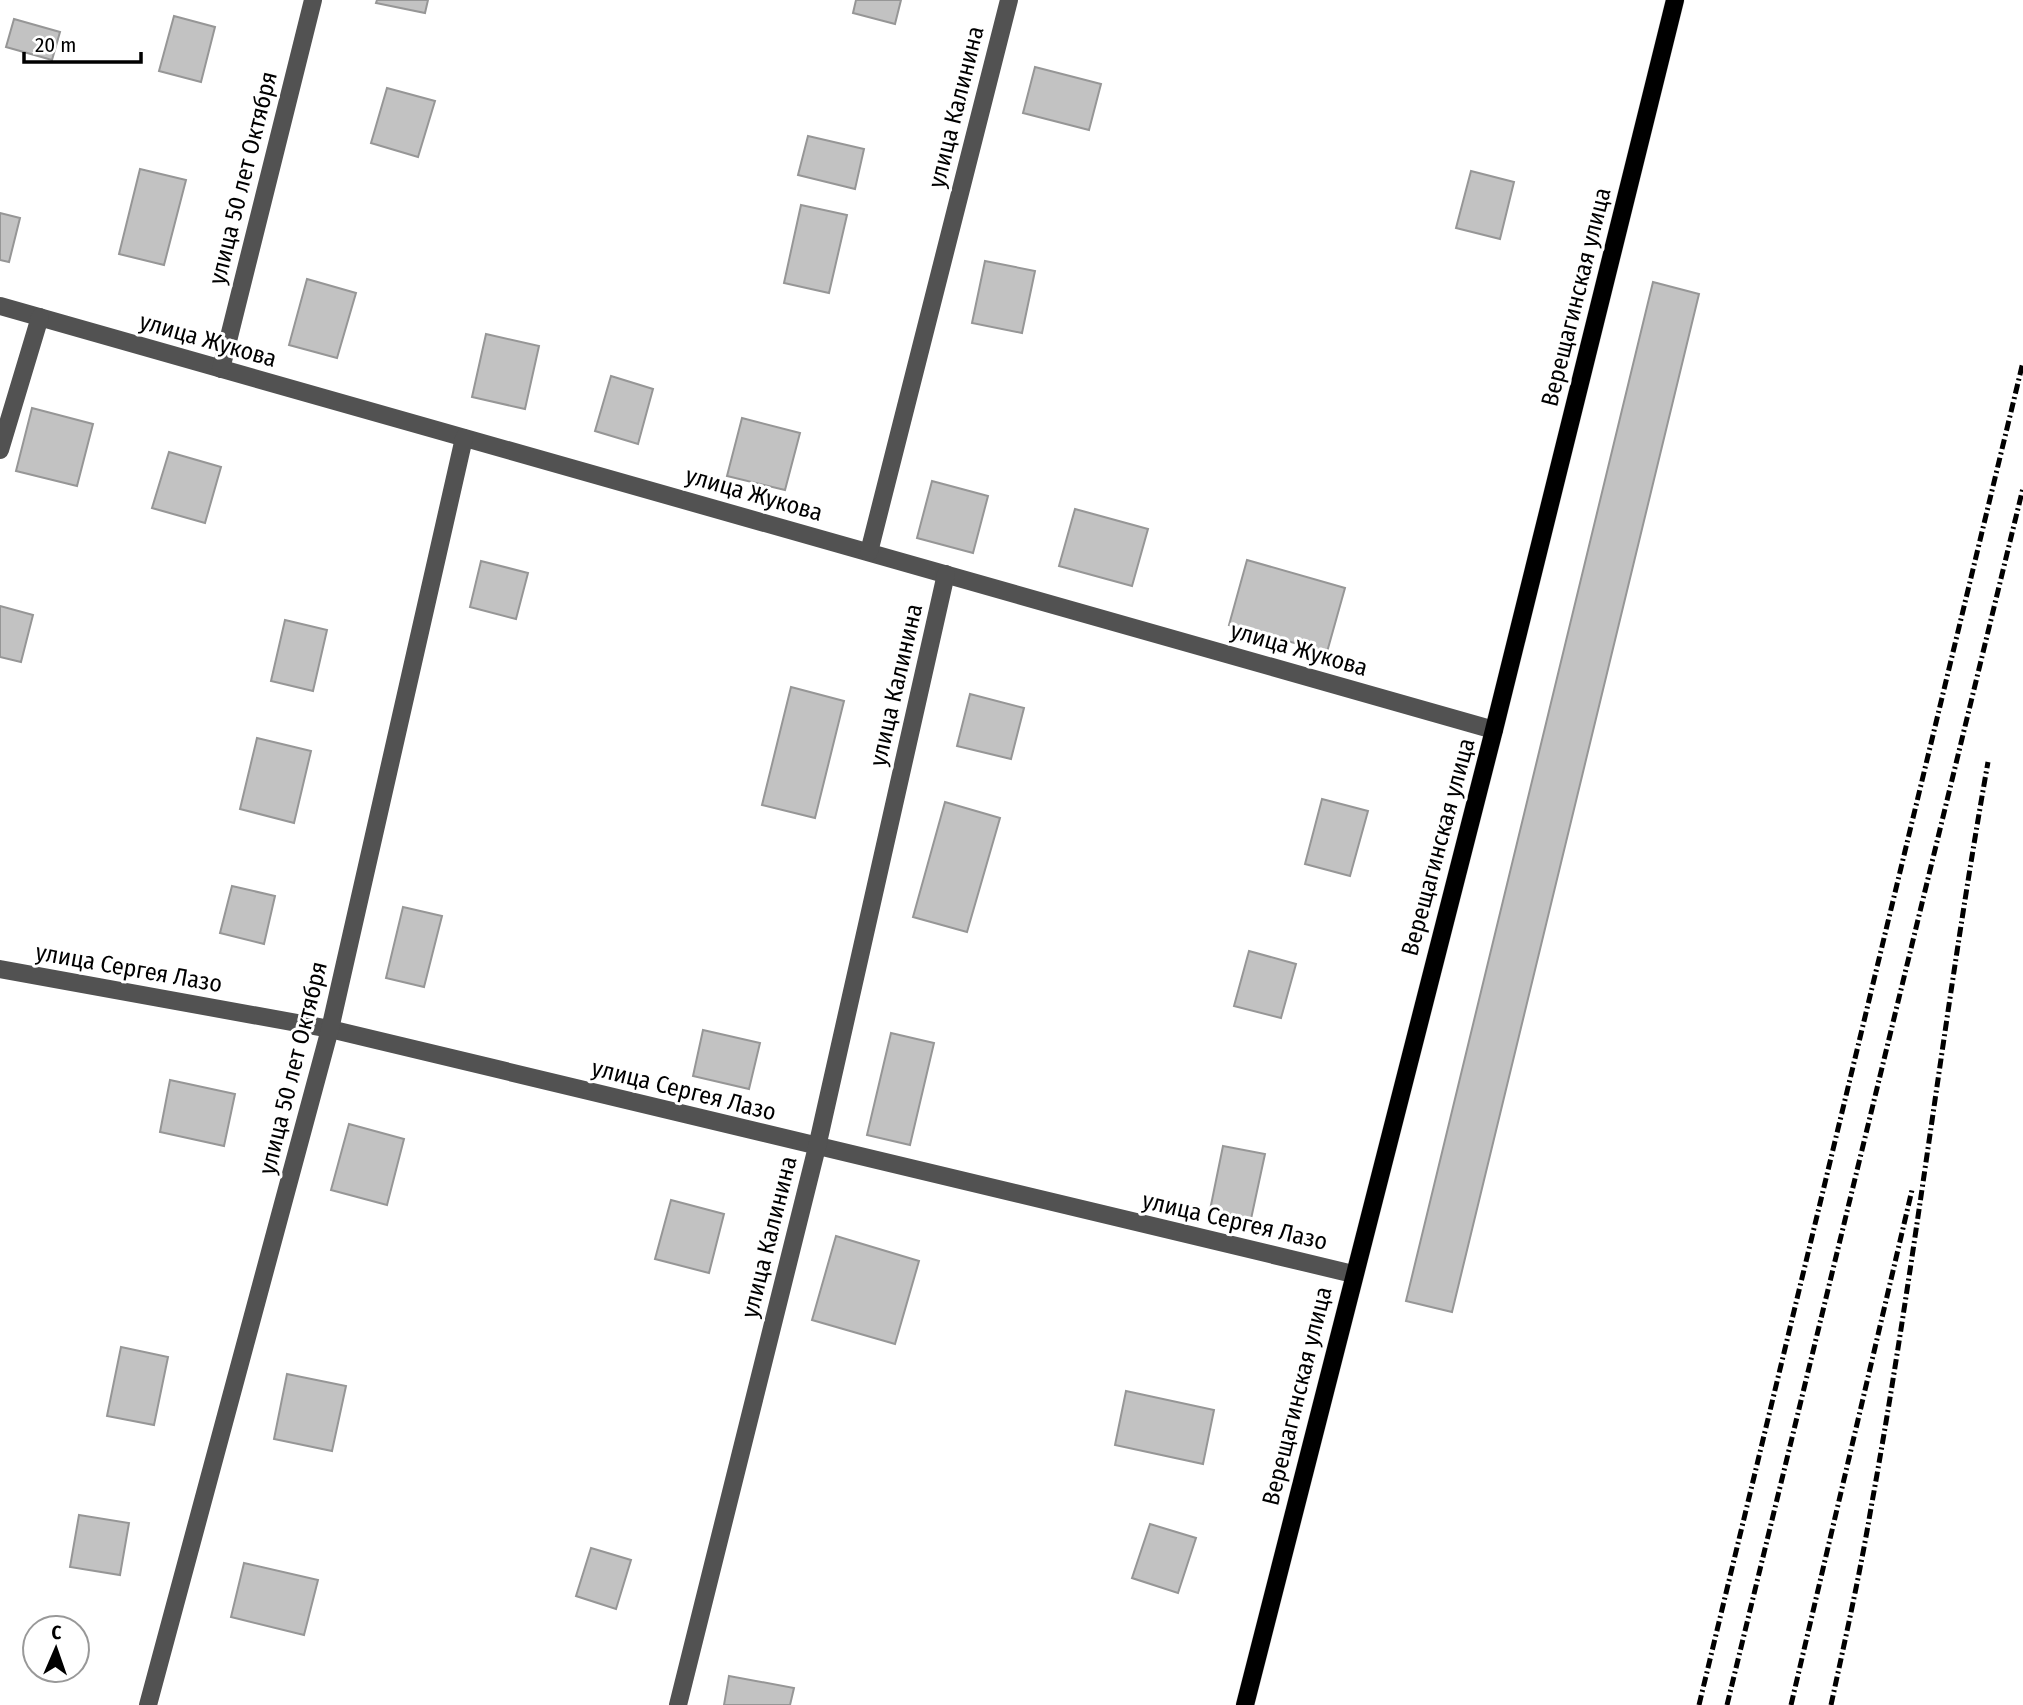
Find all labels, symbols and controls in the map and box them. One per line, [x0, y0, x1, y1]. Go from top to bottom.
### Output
scale bar [24, 21, 142, 65]
street label: улица Калинина [922, 23, 990, 191]
text: 20 m [35, 32, 76, 58]
street label: улица 50 лет Октября [203, 69, 283, 287]
street label: Верещагинская улица [1535, 185, 1617, 409]
street label: улица Жукова [136, 307, 280, 373]
street label: улица Жукова [682, 461, 826, 527]
street label: улица Калинина [864, 601, 928, 769]
street label: улица Жукова [1227, 616, 1371, 682]
street label: Верещагинская улица [1395, 735, 1481, 959]
street label: улица Сергея Лазо [34, 938, 224, 998]
street label: улица 50 лет Октября [253, 959, 333, 1177]
street label: улица Сергея Лазо [589, 1054, 779, 1126]
street label: улица Калинина [735, 1153, 803, 1321]
street label: улица Сергея Лазо [1140, 1186, 1330, 1256]
street label: Верещагинская улица [1256, 1284, 1338, 1508]
north arrow [21, 1614, 91, 1684]
text: С [51, 1621, 62, 1644]

